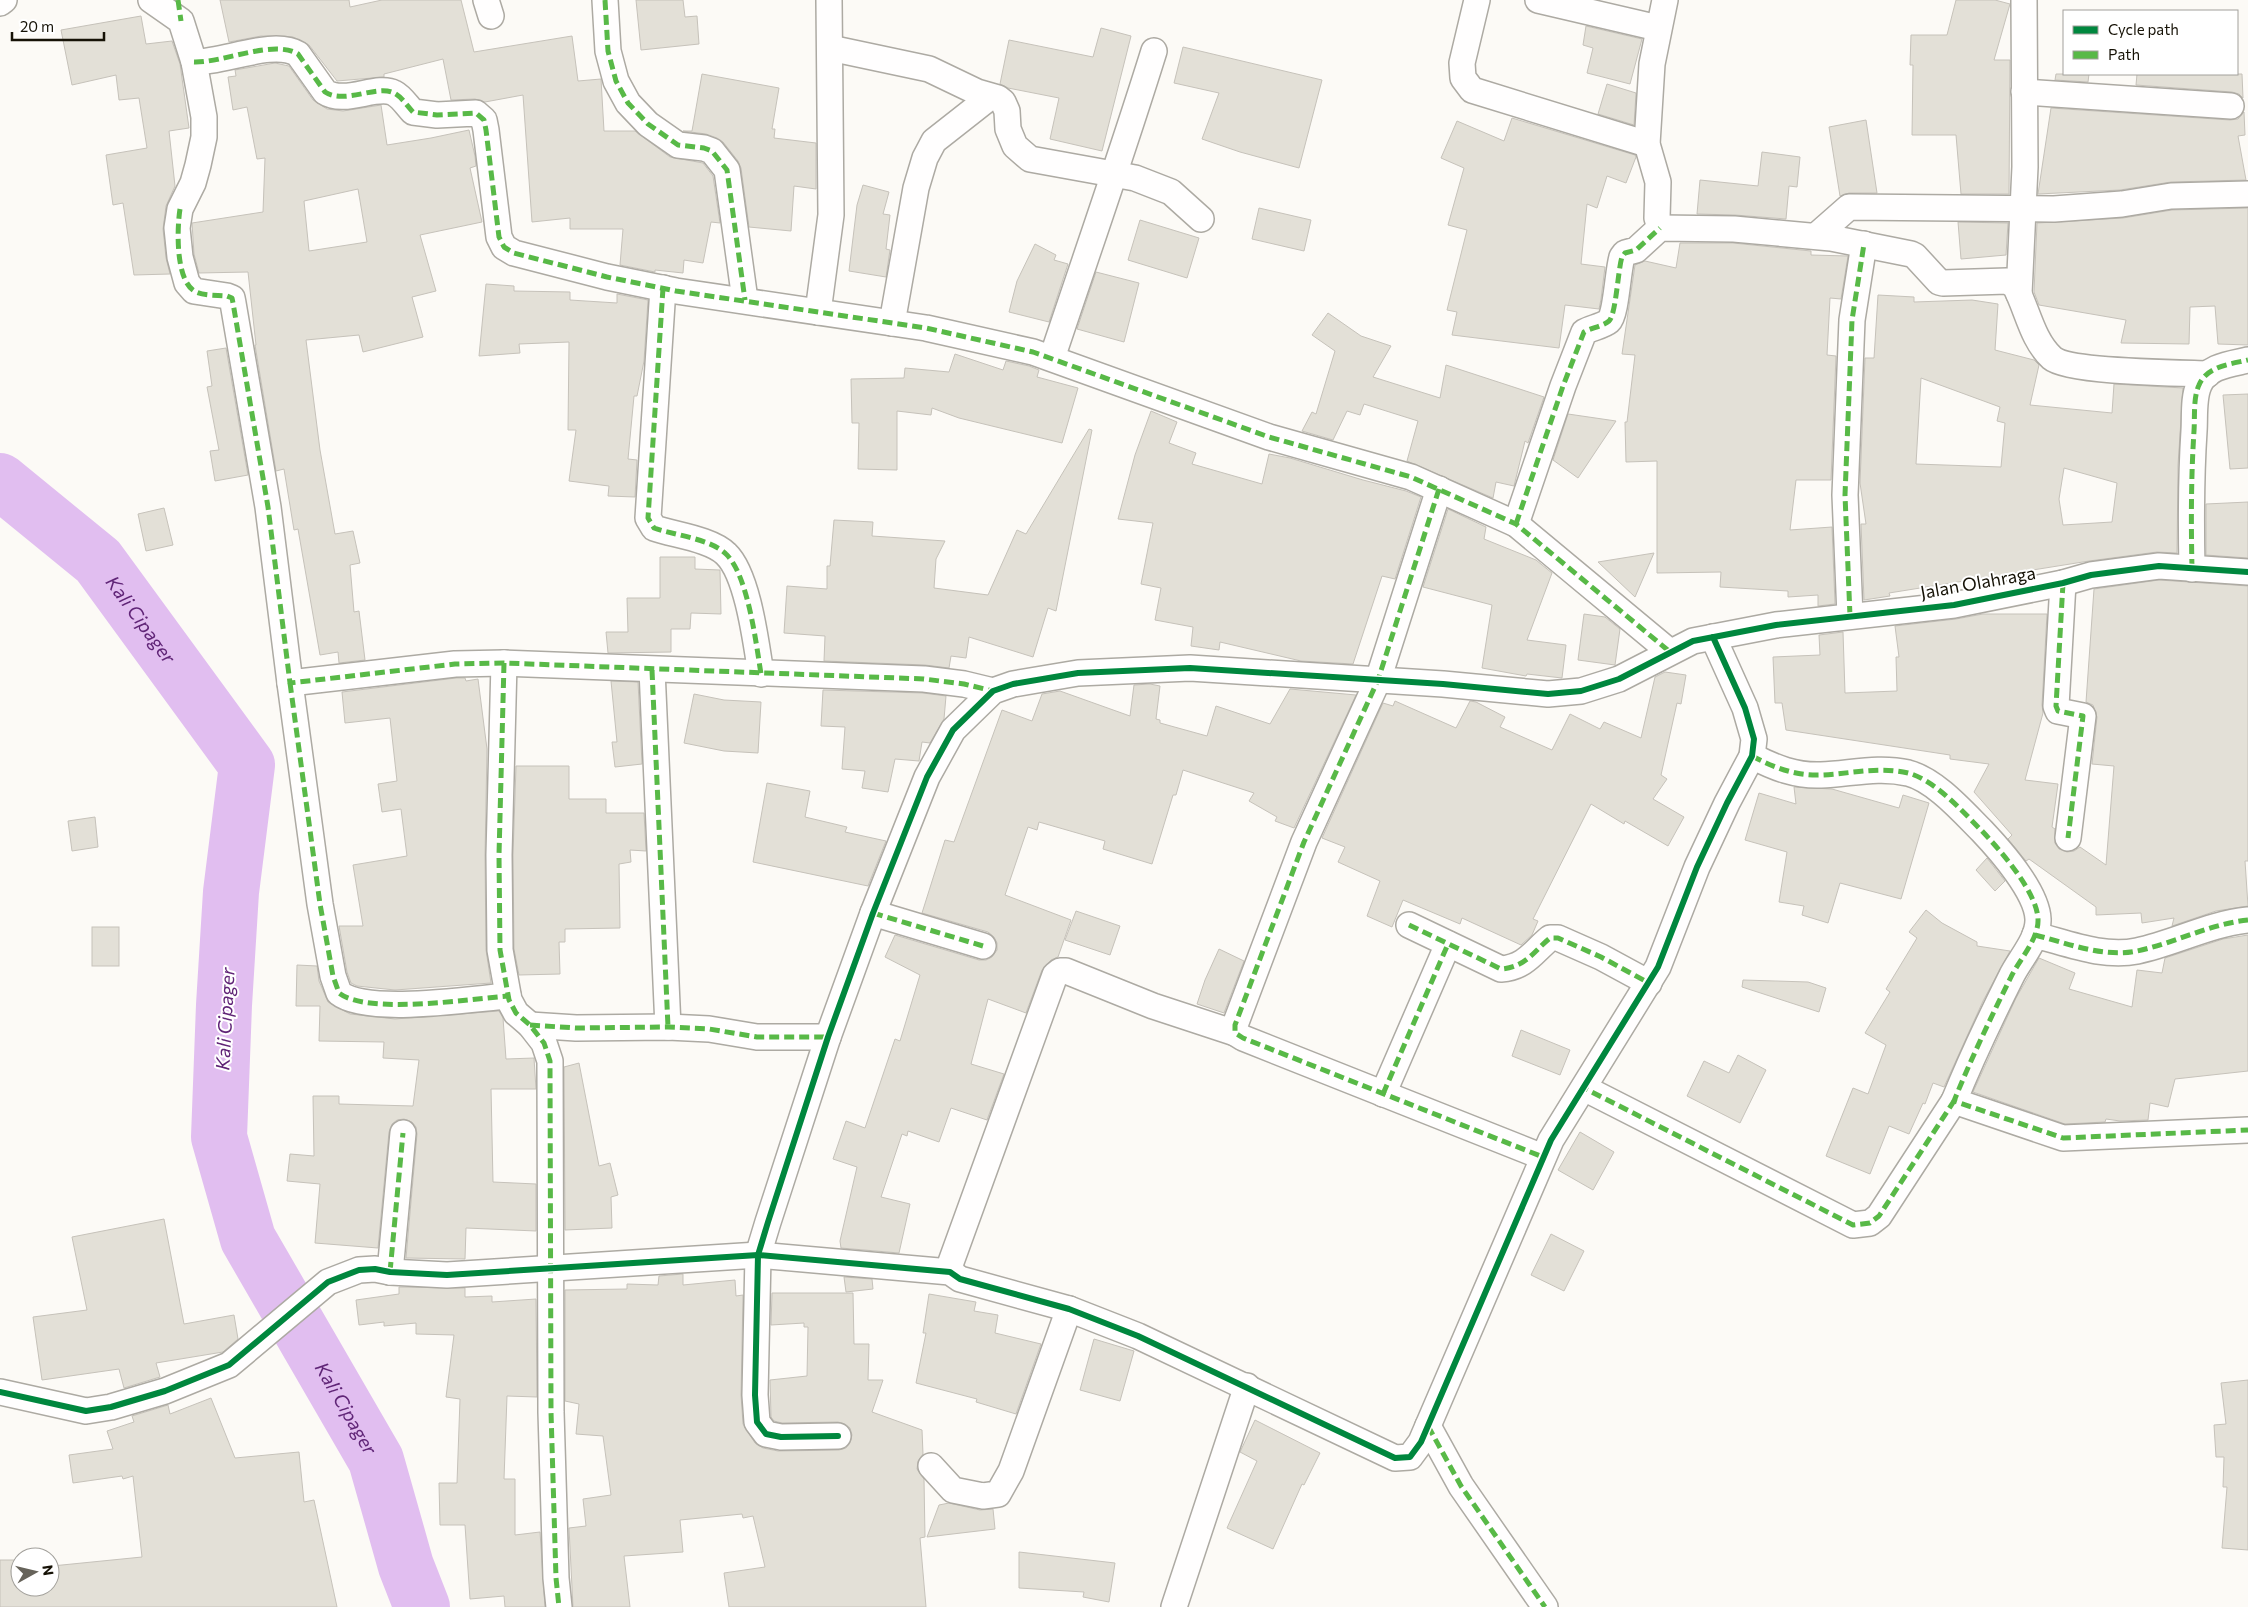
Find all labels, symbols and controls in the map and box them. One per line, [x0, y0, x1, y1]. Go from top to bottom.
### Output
scale bar [12, 10, 105, 42]
legend [2063, 10, 2238, 75]
text: 20 m [20, 17, 54, 35]
text: Cycle path [2108, 20, 2179, 38]
text: Path [2108, 45, 2140, 63]
street label: Jalan Olahraga [1918, 561, 2037, 603]
water label: Kali Cipager [102, 571, 182, 669]
water label: Kali Cipager [210, 966, 239, 1071]
water label: Kali Cipager [311, 1358, 383, 1459]
north arrow [10, 1547, 60, 1597]
text: N [39, 1564, 58, 1577]

